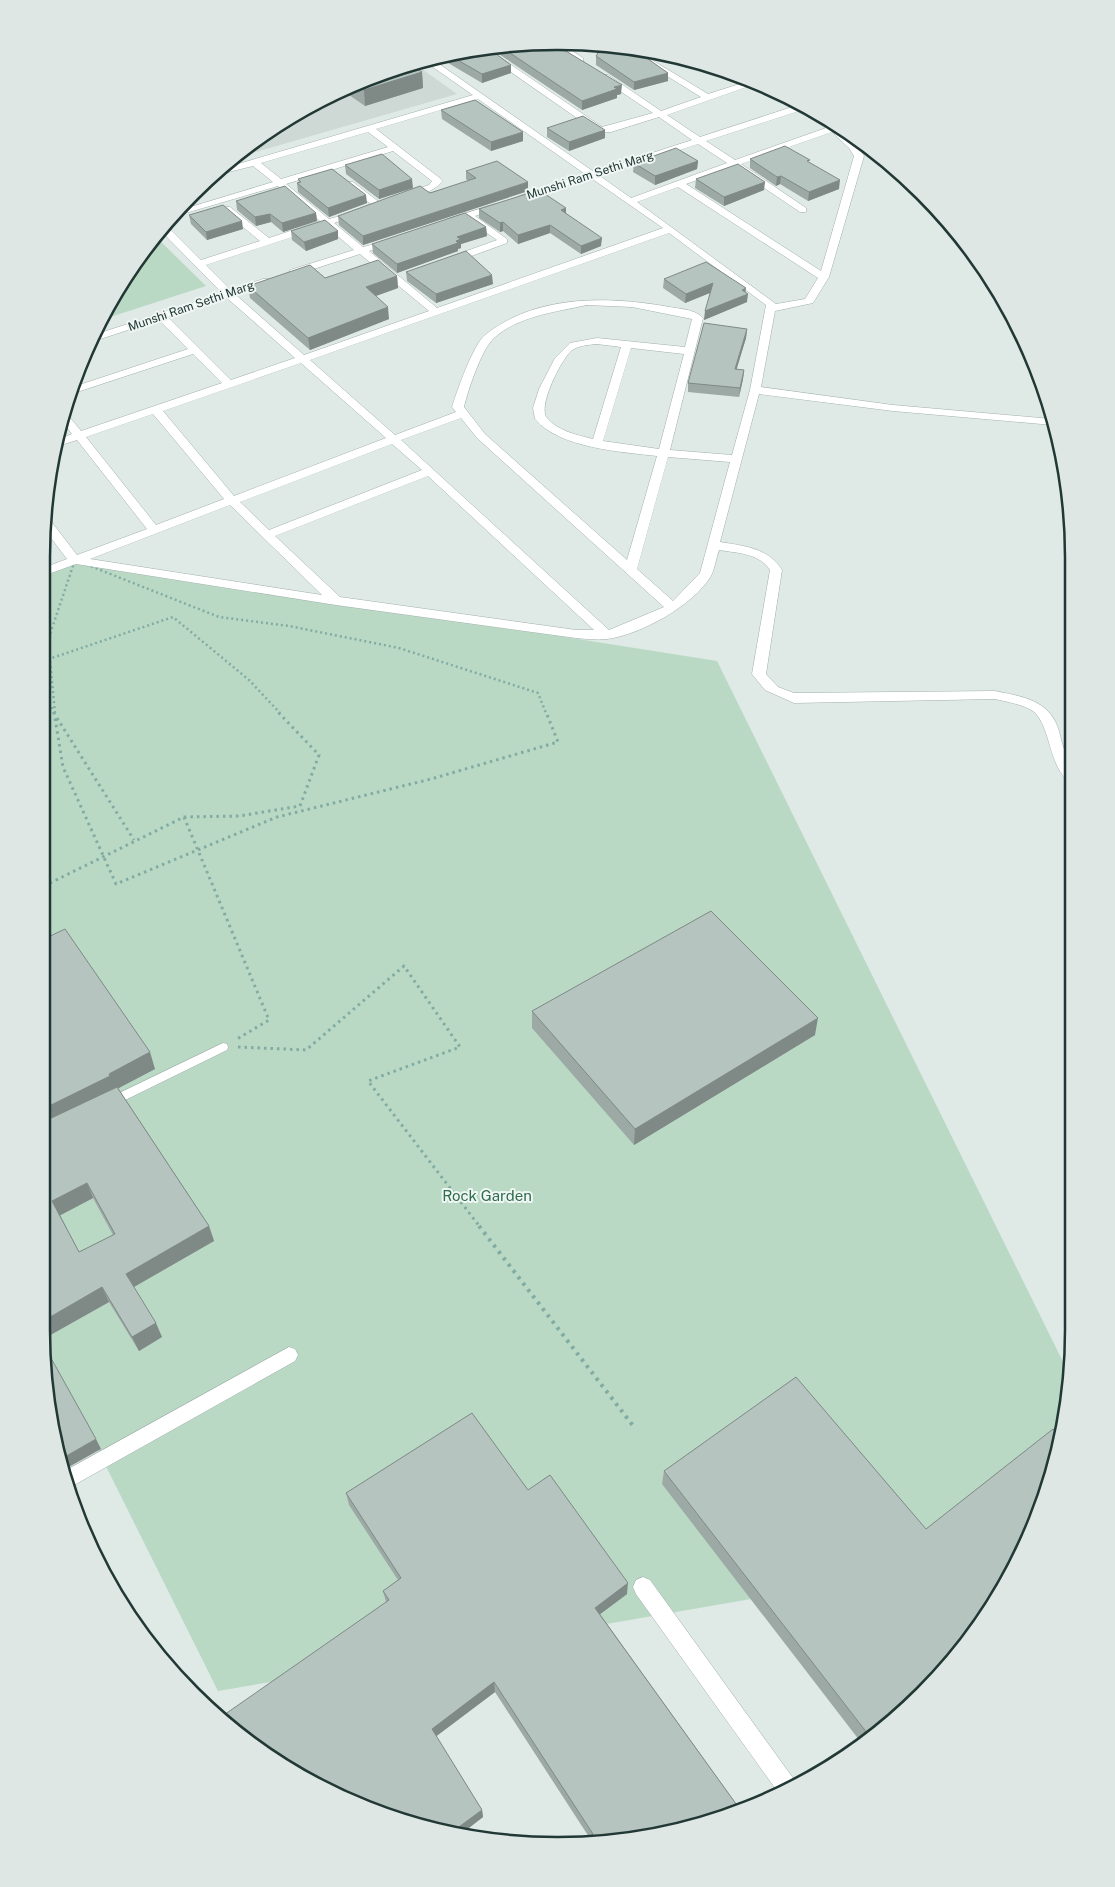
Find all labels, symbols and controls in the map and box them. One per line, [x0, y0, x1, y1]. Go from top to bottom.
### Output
street label: Munshi Ram Sethi Marg [525, 148, 655, 202]
street label: Munshi Ram Sethi Marg [126, 278, 256, 334]
park label: Rock Garden [442, 1187, 532, 1204]

